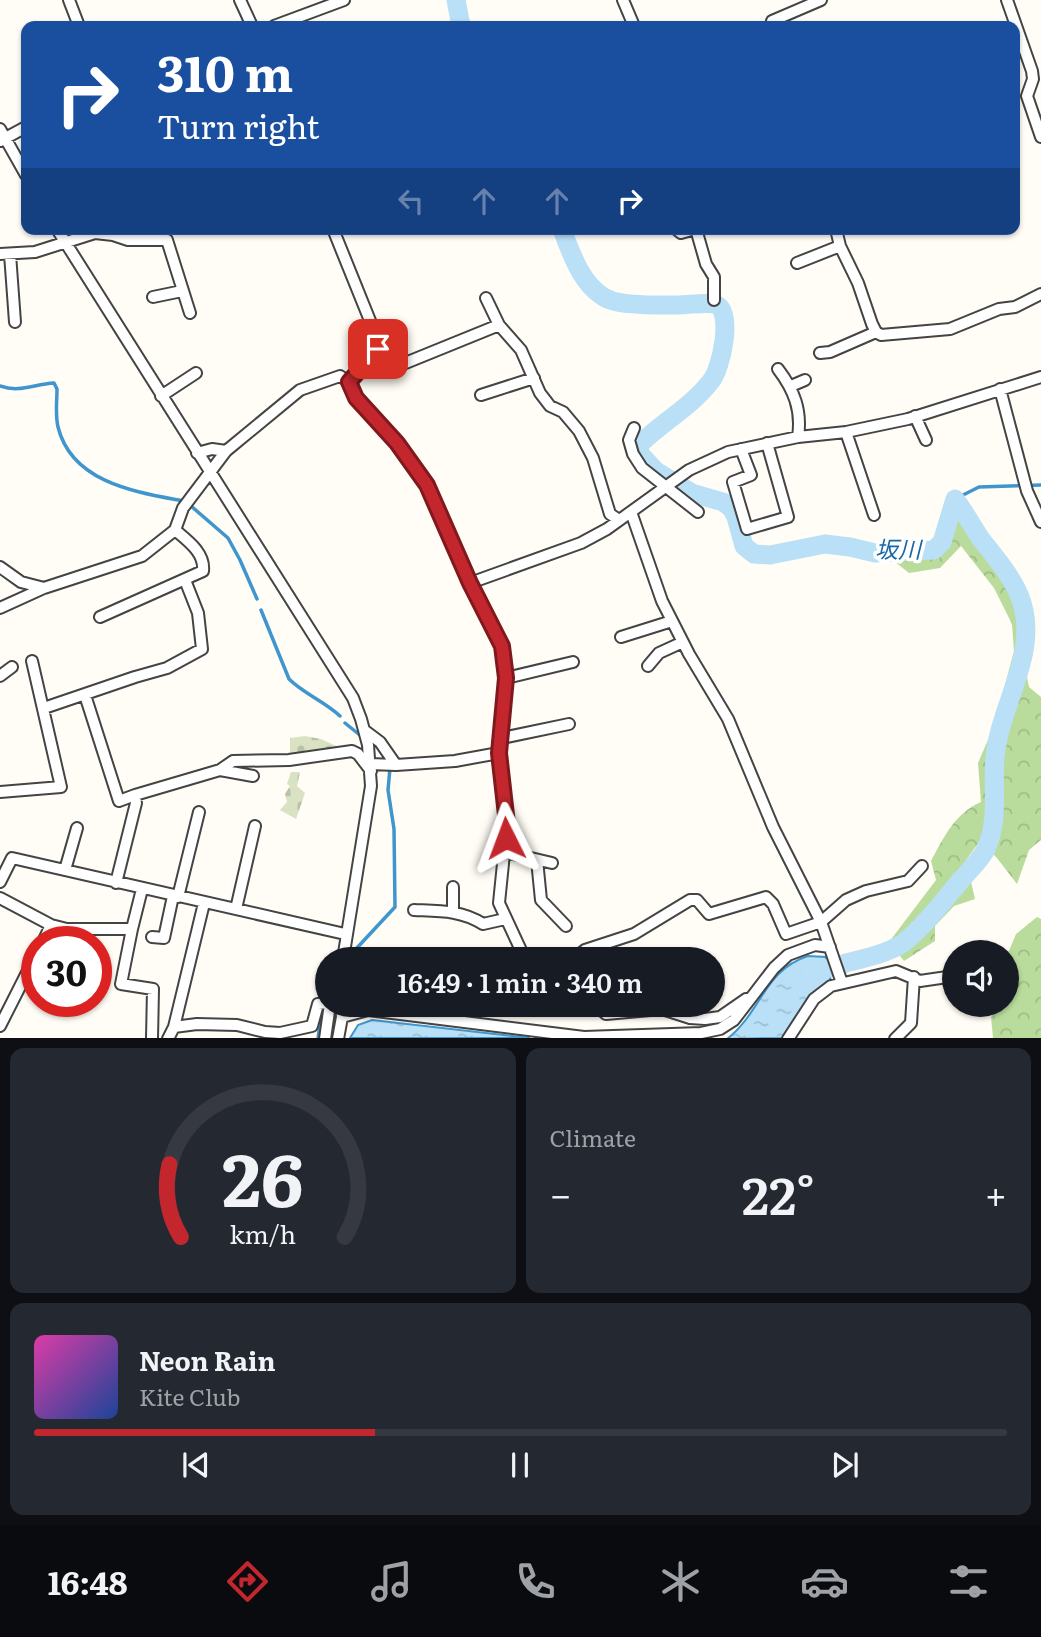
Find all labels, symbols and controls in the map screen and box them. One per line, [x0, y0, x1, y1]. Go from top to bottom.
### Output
text: 310 m [157, 34, 293, 107]
icon: right [42, 49, 133, 140]
text: Turn right [157, 101, 319, 149]
icon: left [392, 182, 430, 220]
icon: ahead [465, 182, 503, 220]
icon: ahead [538, 182, 576, 220]
icon: right [611, 182, 649, 220]
pin [348, 319, 408, 379]
icon: arrive [359, 330, 397, 368]
water label: 坂川 [875, 531, 924, 565]
position arrow [469, 801, 543, 875]
speed limit sign: 30 [21, 926, 112, 1017]
map controls [942, 940, 1019, 1017]
button: sound [942, 940, 1019, 1017]
text: 16:49 · 1 min · 340 m [397, 962, 643, 1001]
text: Climate [550, 1120, 636, 1154]
text: 26 [222, 1121, 304, 1229]
text: 22° [742, 1154, 815, 1231]
text: − [550, 1164, 572, 1221]
text: + [985, 1164, 1007, 1221]
text: km/h [229, 1214, 296, 1251]
text: Neon Rain [139, 1340, 276, 1379]
text: Kite Club [139, 1379, 240, 1413]
icon: previous [177, 1446, 215, 1484]
icon: pause [501, 1446, 539, 1484]
icon: next [826, 1446, 864, 1484]
text: 16:48 [48, 1557, 128, 1605]
icon: directions [223, 1557, 272, 1606]
icon: music [367, 1557, 416, 1606]
icon: phone [511, 1557, 560, 1606]
icon: climate [656, 1557, 705, 1606]
icon: car [800, 1557, 849, 1606]
icon: filters [944, 1557, 993, 1606]

